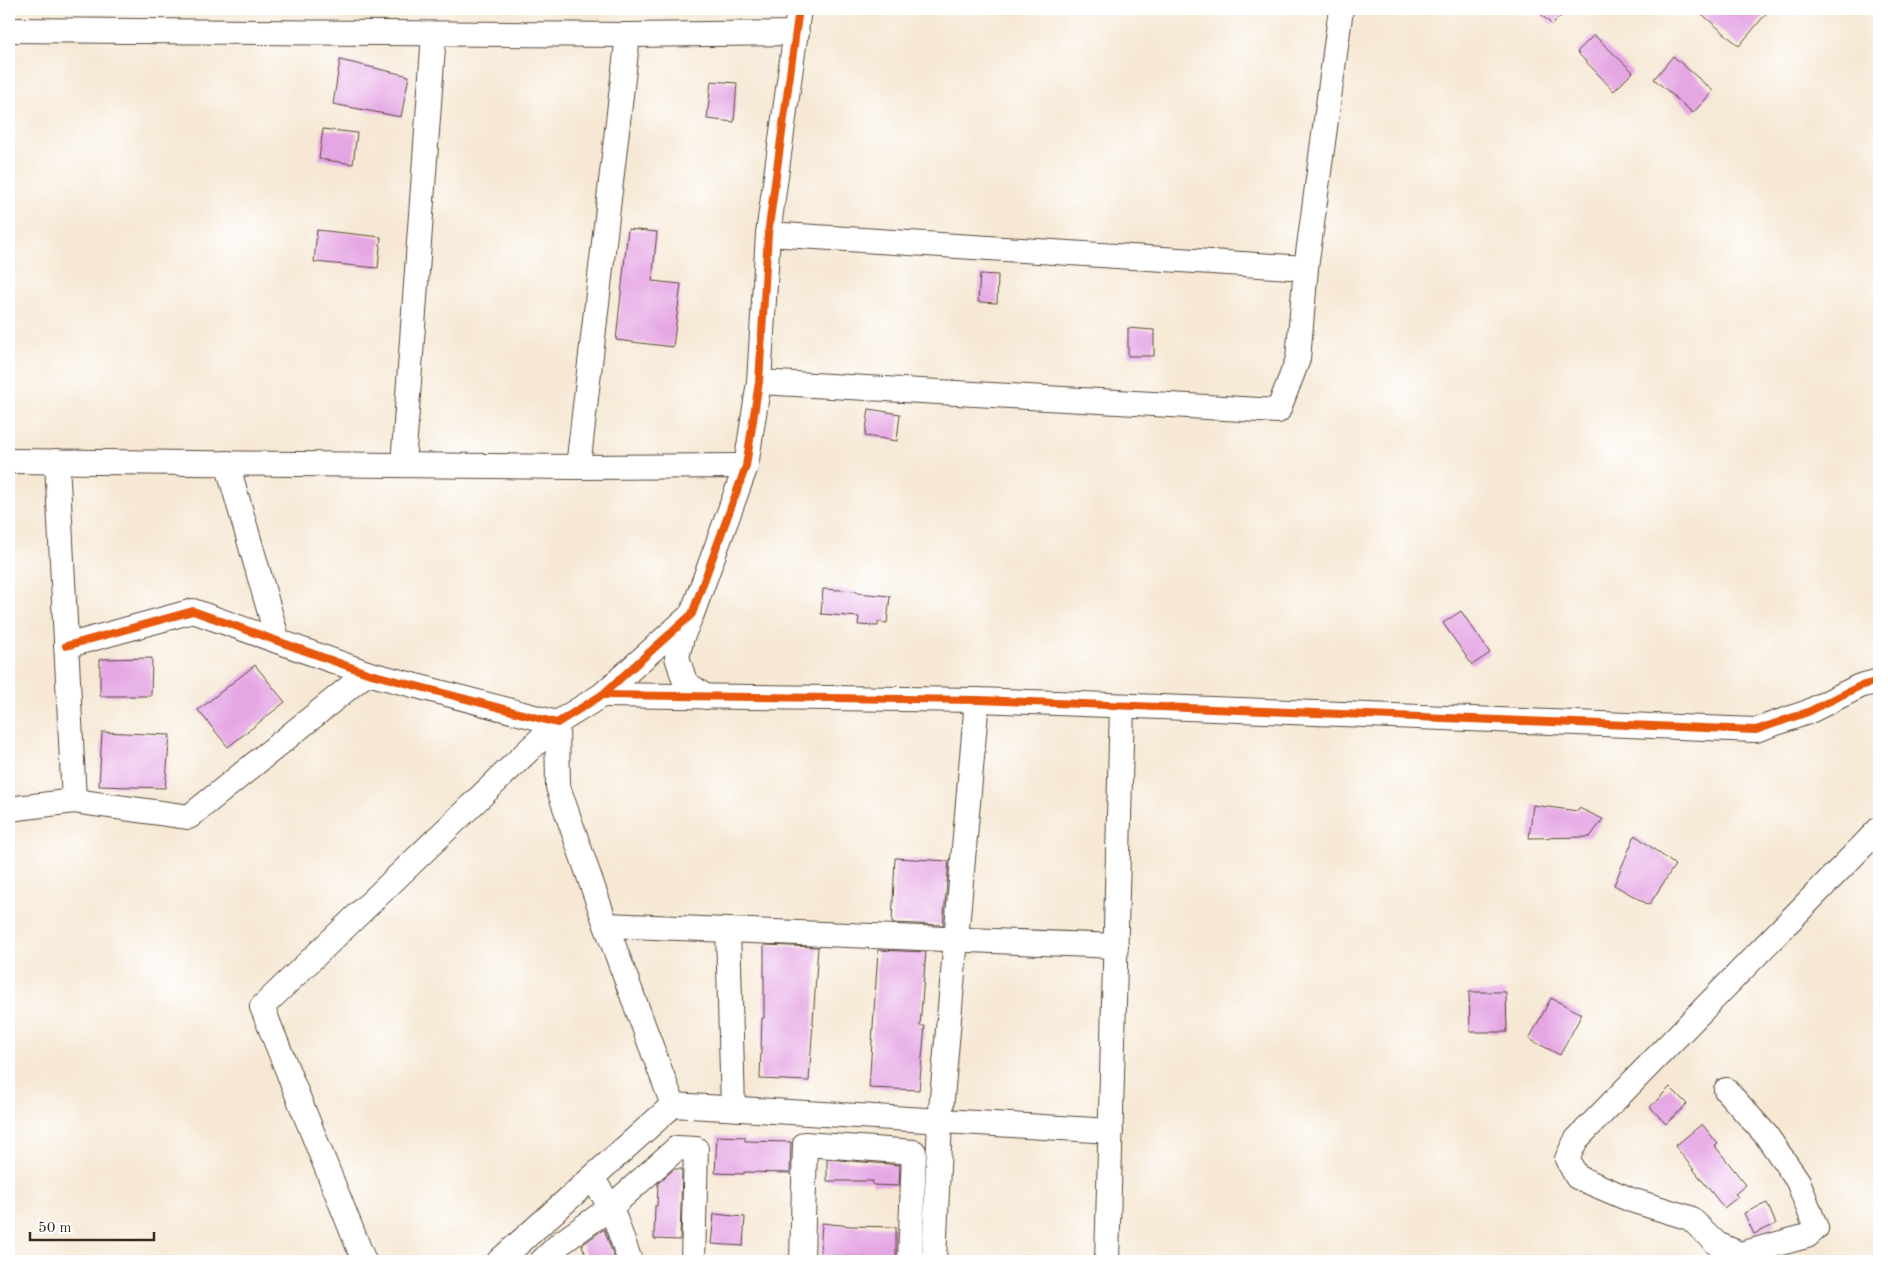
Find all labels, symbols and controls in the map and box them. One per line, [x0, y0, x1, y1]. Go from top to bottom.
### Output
scale bar [30, 1210, 154, 1242]
text: 50 m [38, 1221, 72, 1236]

